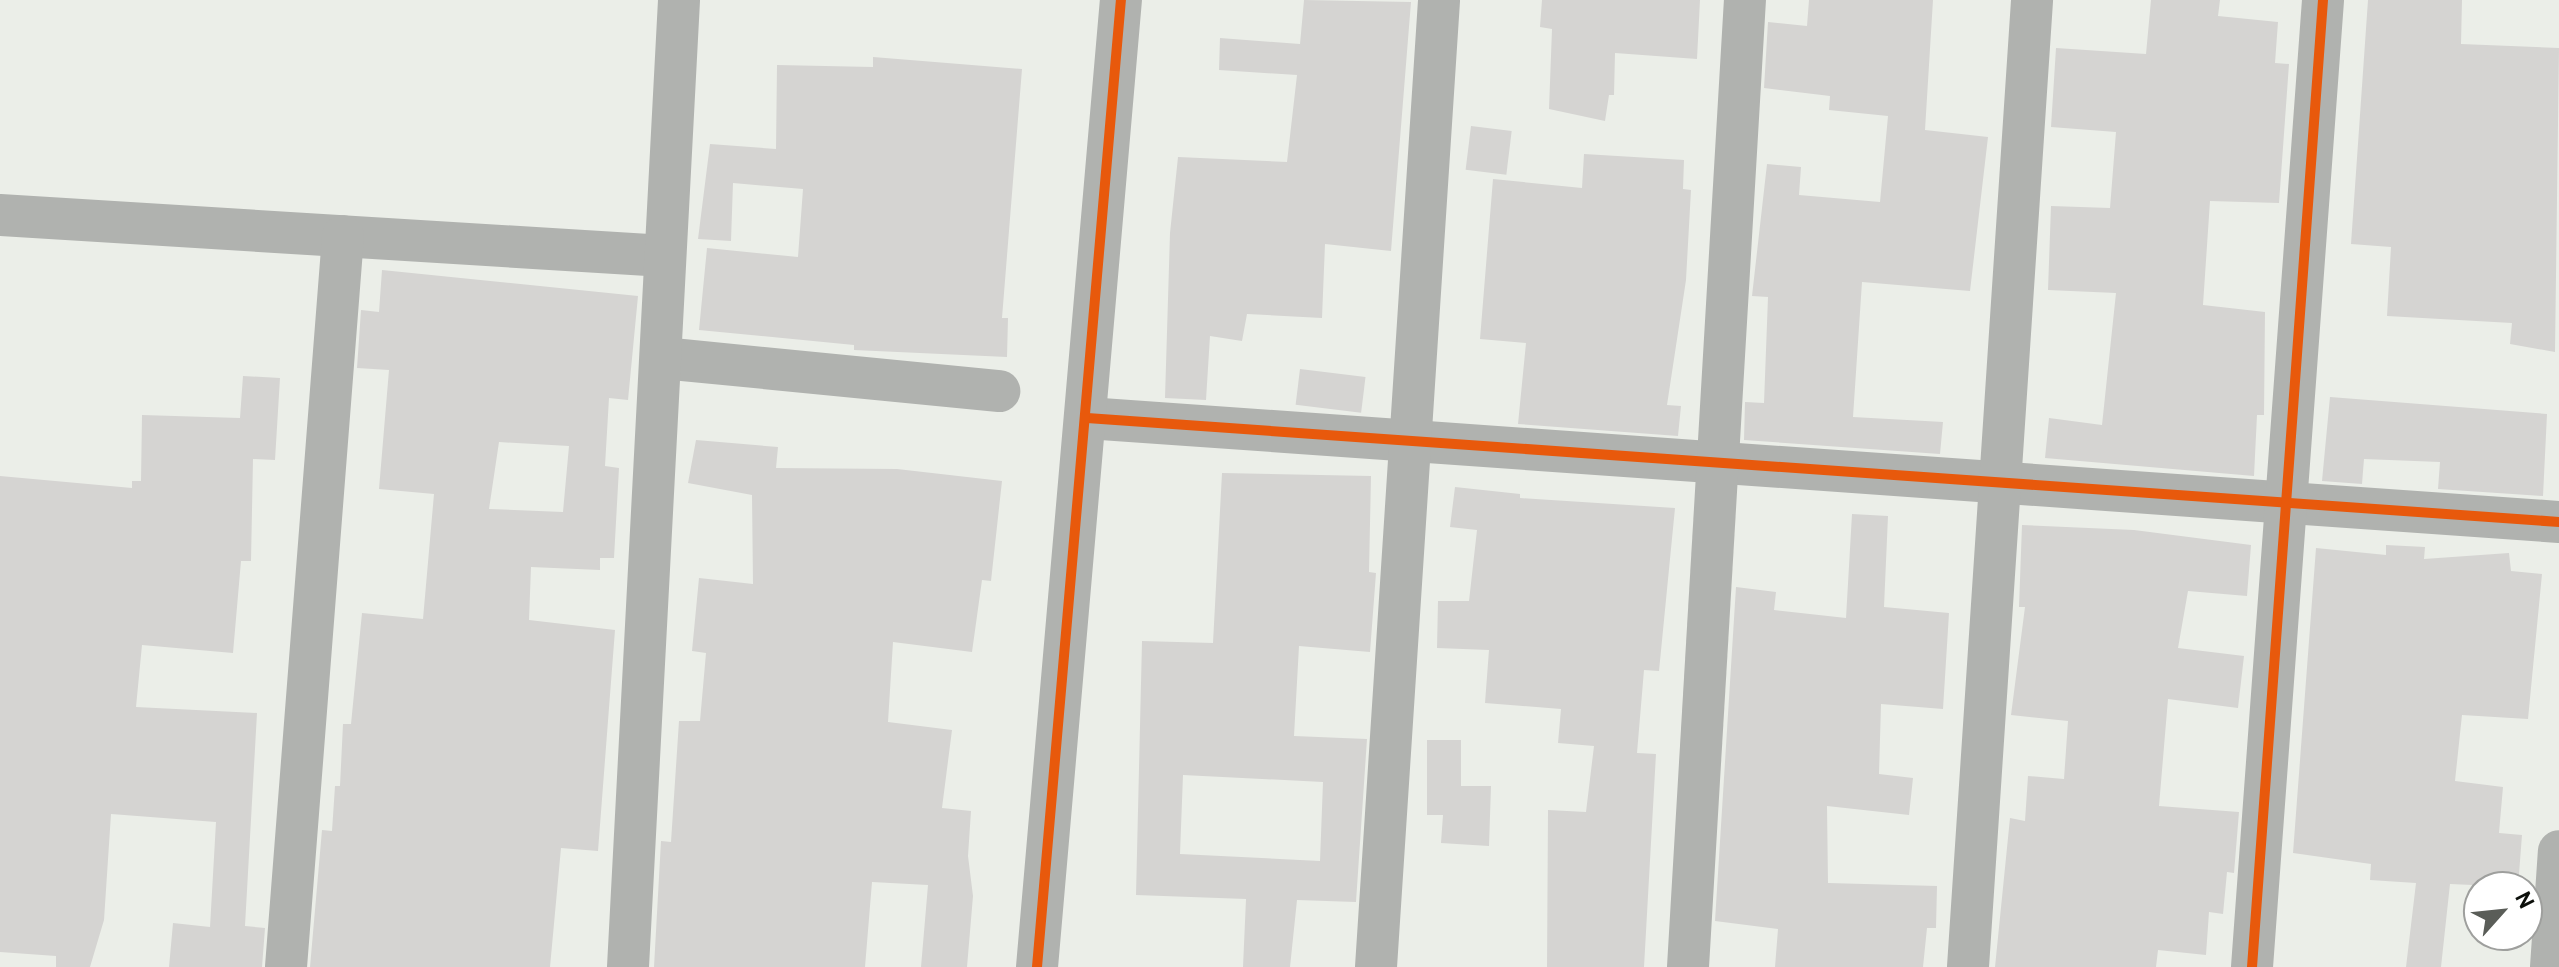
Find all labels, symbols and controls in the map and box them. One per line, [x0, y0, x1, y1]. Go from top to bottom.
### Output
north arrow [2463, 871, 2543, 951]
text: N [2507, 888, 2539, 914]

